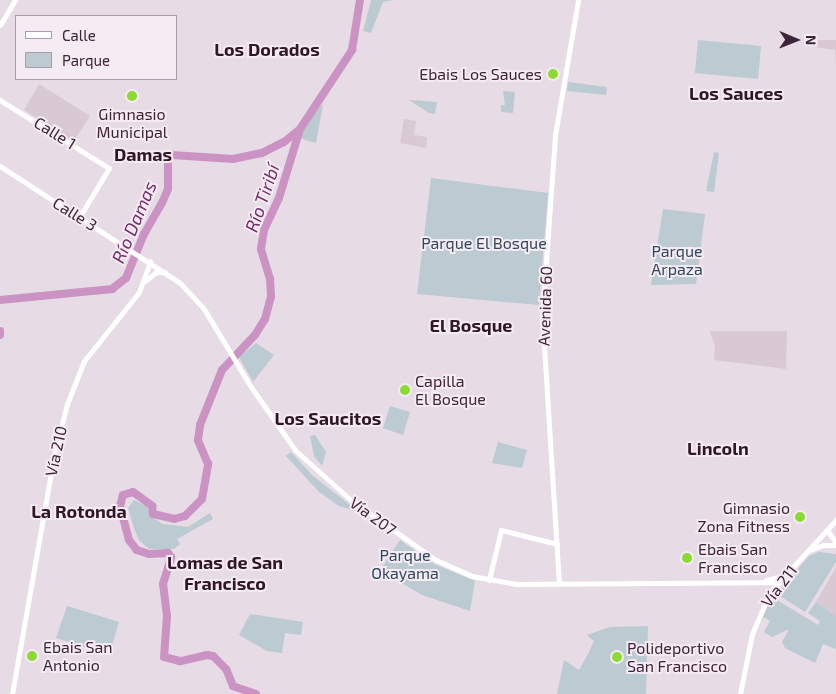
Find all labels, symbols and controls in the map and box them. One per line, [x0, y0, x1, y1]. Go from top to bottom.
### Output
legend [15, 15, 178, 80]
north arrow [771, 15, 821, 65]
text: Calle [62, 26, 96, 44]
text: N [803, 35, 820, 45]
district label: Los Dorados [214, 38, 320, 60]
text: Parque [62, 51, 110, 69]
place label: Ebais Los Sauces [419, 64, 542, 84]
marker: Ebais Los Sauces [546, 67, 560, 81]
district label: Los Sauces [689, 82, 783, 104]
marker: Gimnasio Municipal [126, 90, 138, 102]
place label: Gimnasio Municipal [96, 104, 168, 142]
street label: Calle 1 [30, 113, 80, 153]
district label: Damas [114, 143, 172, 165]
water label: Río Tiribí [240, 161, 284, 235]
water label: Río Damas [107, 178, 161, 266]
street label: Calle 3 [49, 193, 101, 235]
park label: Parque El Bosque [421, 233, 547, 253]
park label: Parque Arpaza [651, 241, 703, 279]
street label: Avenida 60 [534, 266, 556, 346]
district label: El Bosque [429, 314, 513, 336]
place label: Capilla El Bosque [415, 371, 486, 409]
marker: Capilla El Bosque [399, 384, 411, 396]
district label: Los Saucitos [275, 407, 381, 429]
street label: Vía 210 [41, 424, 71, 478]
district label: Lincoln [687, 437, 749, 459]
street label: Vía 207 [346, 493, 400, 539]
place label: Gimnasio Zona Fitness [697, 498, 790, 536]
district label: La Rotonda [31, 500, 127, 522]
marker: Gimnasio Zona Fitness [794, 511, 806, 523]
place label: Ebais San Francisco [698, 539, 768, 577]
park label: Parque Okayama [371, 545, 439, 583]
marker: Ebais San Francisco [680, 551, 694, 565]
district label: Lomas de San Francisco [167, 552, 283, 594]
street label: Vía 211 [757, 561, 801, 611]
place label: Ebais San Antonio [43, 637, 113, 675]
place label: Polideportivo San Francisco [627, 638, 727, 676]
marker: Ebais San Antonio [25, 649, 39, 663]
marker: Polideportivo San Francisco [611, 651, 623, 663]

